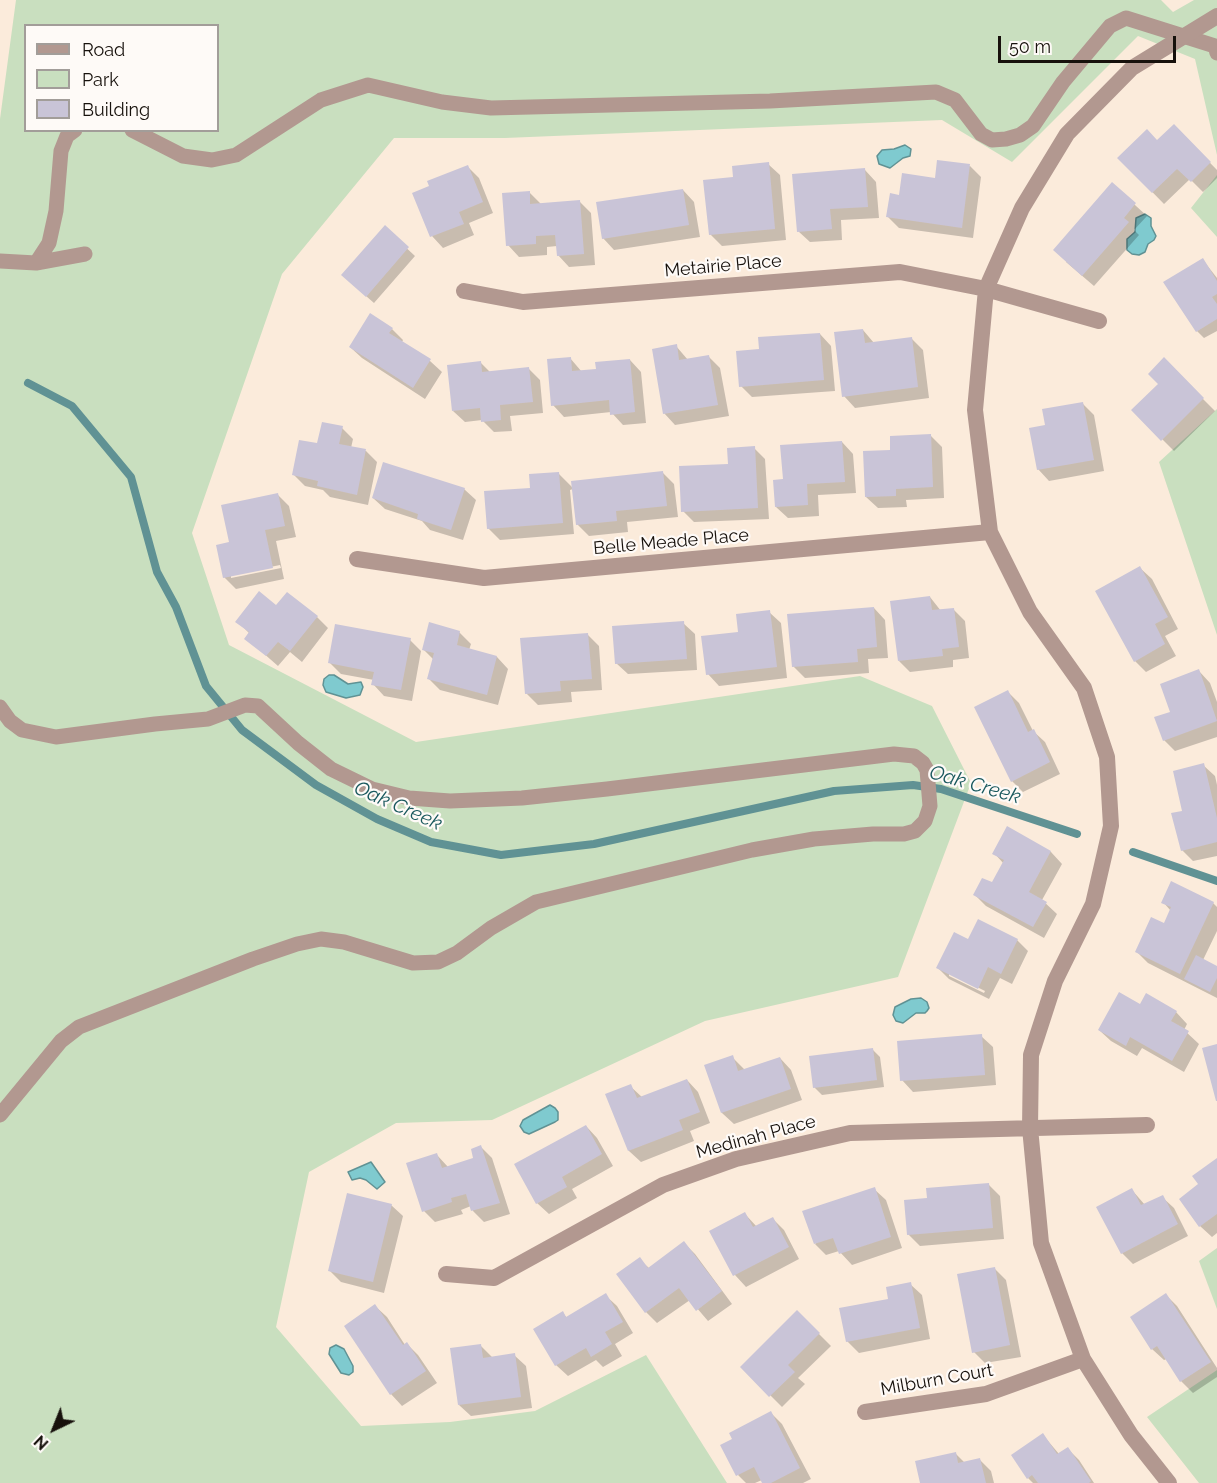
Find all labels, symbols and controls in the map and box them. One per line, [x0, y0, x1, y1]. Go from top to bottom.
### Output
legend [24, 24, 219, 132]
scale bar [1001, 24, 1180, 62]
text: 50 m [1009, 36, 1051, 57]
text: Road [82, 39, 125, 60]
text: Park [82, 69, 119, 90]
text: Building [82, 99, 150, 120]
street label: Metairie Place [664, 250, 782, 282]
street label: Belle Meade Place [592, 524, 750, 560]
water label: Oak Creek [927, 761, 1023, 809]
water label: Oak Creek [350, 776, 446, 836]
street label: Medinah Place [694, 1111, 818, 1163]
street label: Milburn Court [879, 1359, 995, 1401]
north arrow [24, 1399, 84, 1459]
text: N [30, 1431, 52, 1454]

